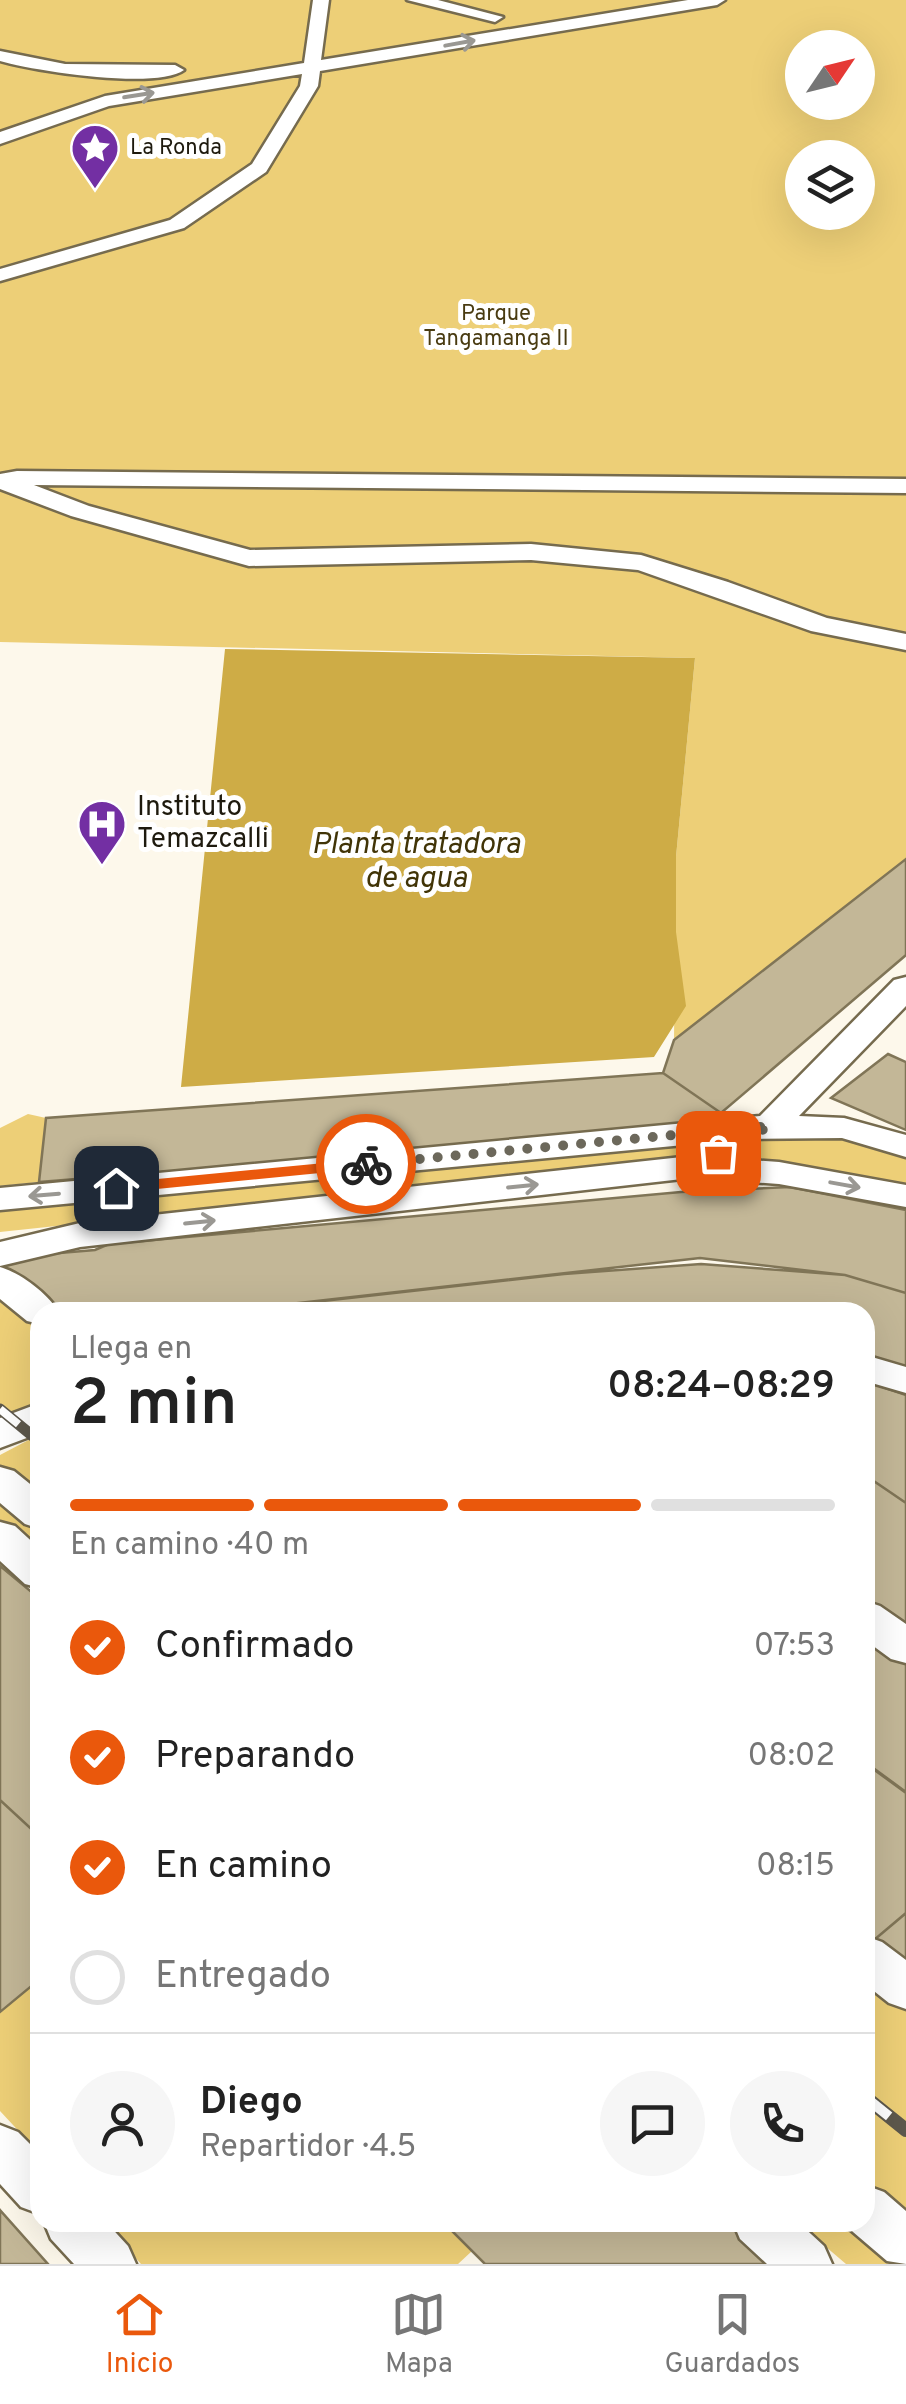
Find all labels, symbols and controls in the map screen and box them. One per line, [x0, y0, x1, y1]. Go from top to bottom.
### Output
north arrow [785, 30, 875, 120]
map controls [785, 30, 875, 230]
one-way arrow [443, 33, 476, 52]
one-way arrow [123, 86, 155, 104]
place icon: La Ronda [69, 122, 121, 190]
place label: La Ronda [130, 135, 222, 162]
button: layers [785, 140, 875, 230]
park label: Parque Tangamanga II [423, 301, 569, 353]
place label: Instituto Temazcalli [137, 790, 269, 858]
hospital icon: Instituto Temazcalli [76, 798, 128, 866]
water label: Planta tratadora de agua [311, 827, 521, 898]
pin [676, 1111, 761, 1196]
courier [316, 1114, 416, 1214]
icon: bag [691, 1126, 746, 1181]
icon: bike [339, 1137, 394, 1192]
pin [74, 1146, 159, 1231]
icon: home [89, 1161, 144, 1216]
one-way arrow [506, 1176, 538, 1195]
one-way arrow [829, 1176, 861, 1195]
one-way arrow [29, 1186, 61, 1205]
one-way arrow [183, 1212, 215, 1231]
text: Llega en [70, 1330, 192, 1370]
text: 08:24–08:29 [607, 1363, 835, 1412]
text: 2 min [70, 1366, 238, 1448]
text: En camino · 40 m [70, 1526, 309, 1566]
icon: check [70, 1620, 125, 1675]
text: Confirmado [155, 1623, 355, 1672]
text: 07:53 [754, 1627, 835, 1667]
icon: check [70, 1730, 125, 1785]
text: Preparando [155, 1733, 355, 1782]
text: 08:02 [748, 1737, 835, 1777]
icon: check [70, 1840, 125, 1895]
text: En camino [155, 1843, 332, 1892]
text: 08:15 [756, 1847, 835, 1887]
text: Entregado [155, 1953, 331, 2002]
button: person [70, 2071, 175, 2176]
button: chat [600, 2071, 705, 2176]
button: phone [730, 2071, 835, 2176]
text: Diego [200, 2079, 303, 2128]
text: Repartidor · 4.5 [200, 2128, 416, 2168]
tab: Inicio [106, 2287, 173, 2383]
tab: Mapa [385, 2287, 453, 2383]
tab: Guardados [665, 2287, 800, 2383]

